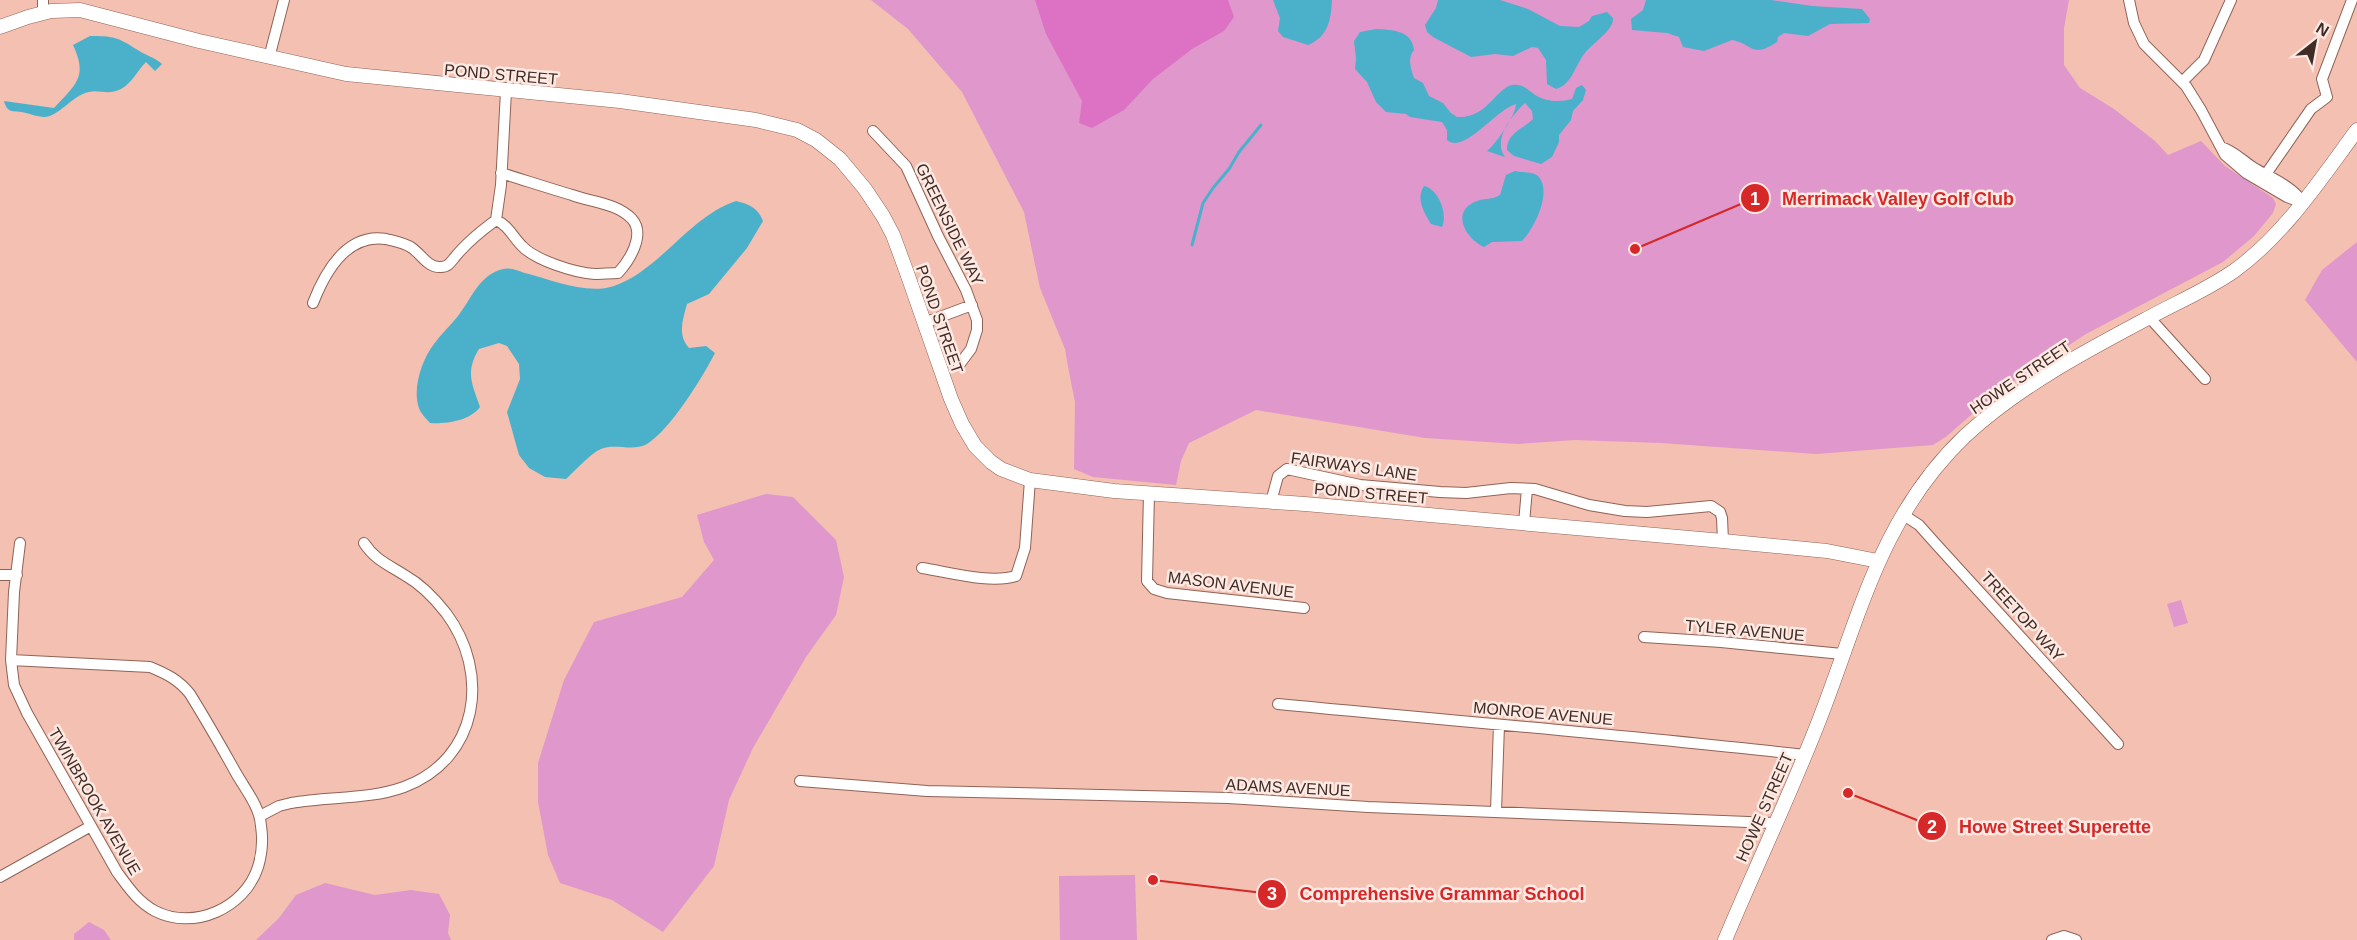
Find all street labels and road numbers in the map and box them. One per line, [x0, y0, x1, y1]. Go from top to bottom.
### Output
street label: POND STREET [444, 61, 559, 88]
street label: GREENSIDE WAY [913, 161, 987, 288]
street label: POND STREET [913, 263, 966, 376]
street label: HOWE STREET [1967, 337, 2074, 417]
street label: FAIRWAYS LANE [1290, 449, 1418, 484]
street label: POND STREET [1314, 480, 1429, 507]
street label: MASON AVENUE [1167, 568, 1295, 601]
street label: TREETOP WAY [1978, 568, 2067, 665]
street label: TYLER AVENUE [1685, 617, 1805, 644]
street label: MONROE AVENUE [1472, 699, 1614, 728]
street label: TWINBROOK AVENUE [45, 725, 144, 878]
street label: HOWE STREET [1733, 750, 1796, 864]
street label: ADAMS AVENUE [1225, 776, 1351, 799]

